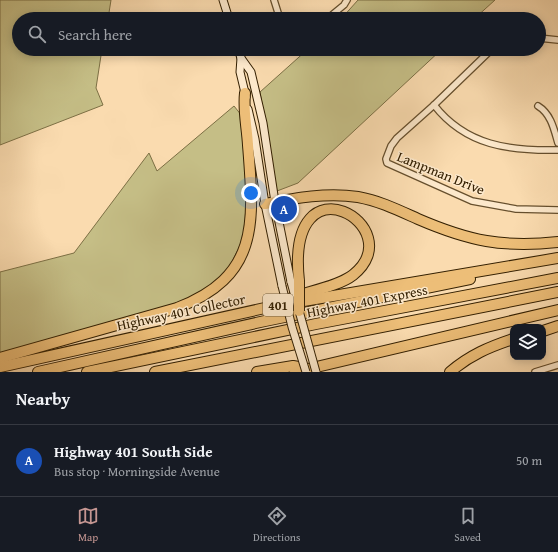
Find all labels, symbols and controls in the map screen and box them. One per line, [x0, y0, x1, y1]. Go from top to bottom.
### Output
search box [12, 12, 546, 56]
icon: search [26, 23, 48, 45]
text: Search here [58, 24, 132, 45]
street label: Lampman Drive [394, 146, 488, 200]
your location [241, 183, 261, 203]
pin: A [271, 194, 297, 224]
street label: Highway 401 Express [305, 279, 429, 323]
street label: Highway 401 Collector [115, 289, 247, 335]
road number: 401 [263, 294, 293, 316]
map controls [510, 324, 546, 360]
button: layers [510, 324, 546, 360]
text: Nearby [16, 386, 70, 411]
text: Highway 401 South Side [54, 441, 213, 462]
text: A [25, 451, 33, 470]
text: 50 m [516, 451, 542, 470]
text: Bus stop · Morningside Avenue [54, 462, 220, 481]
tab: Map [77, 505, 99, 545]
tab: Directions [253, 505, 300, 545]
tab: Saved [454, 505, 481, 545]

